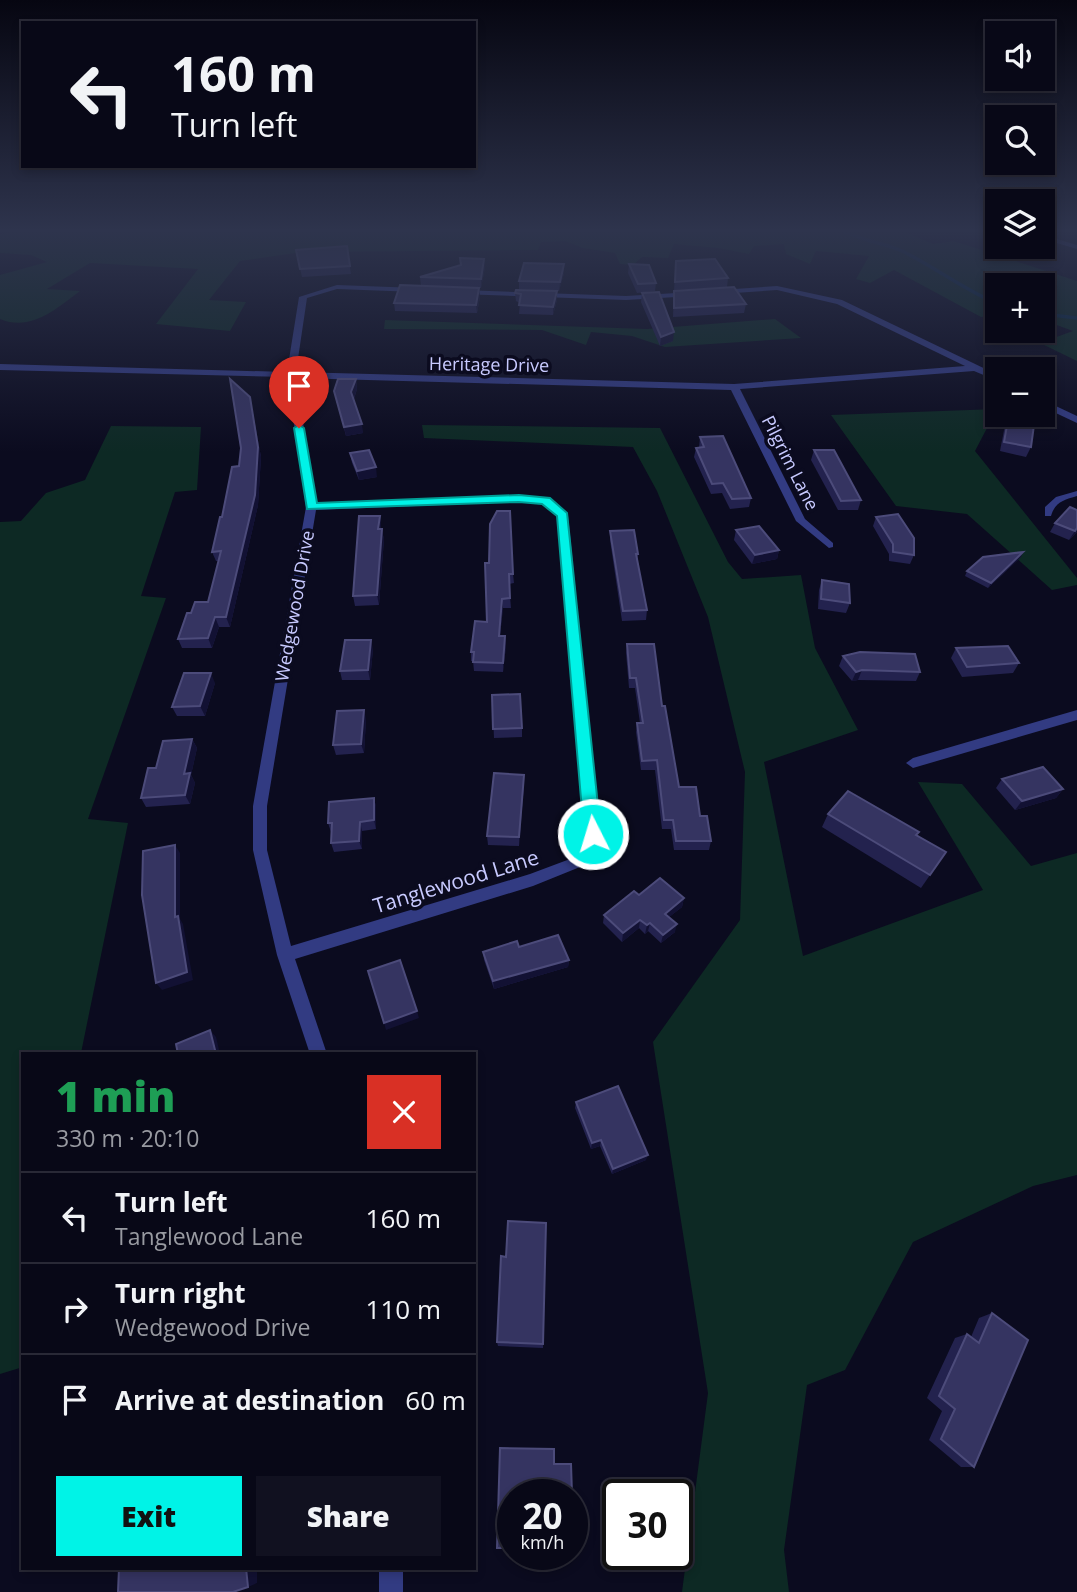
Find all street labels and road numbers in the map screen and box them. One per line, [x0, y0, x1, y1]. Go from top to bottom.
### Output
street label: Heritage Drive [429, 351, 549, 377]
street label: Pilgrim Lane [757, 411, 825, 514]
street label: Wedgewood Drive [269, 528, 319, 683]
street label: Tanglewood Lane [369, 843, 542, 920]

